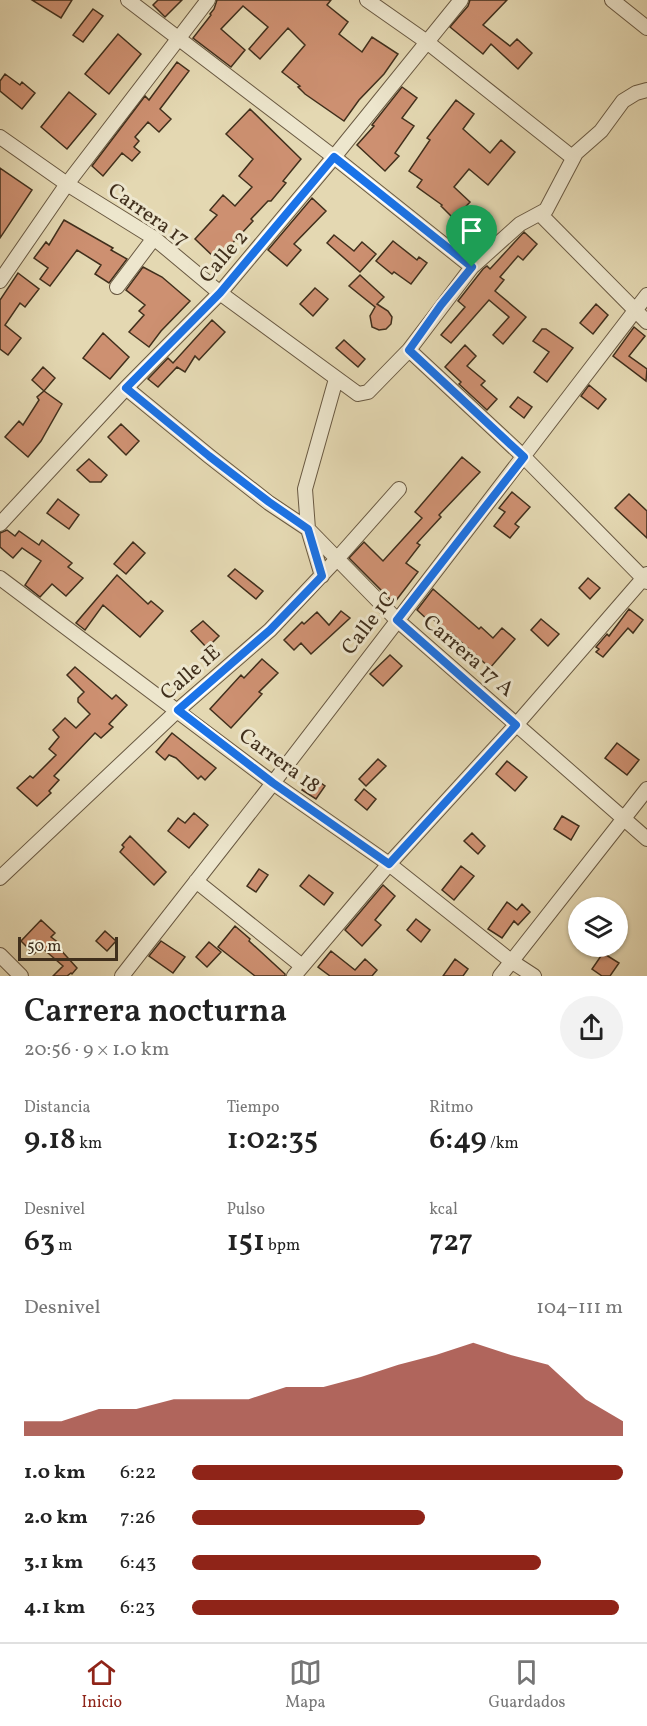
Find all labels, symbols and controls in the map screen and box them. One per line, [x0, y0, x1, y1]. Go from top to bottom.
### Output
street label: Carrera 17 [102, 177, 195, 254]
pin [446, 205, 497, 267]
icon: arrive [455, 214, 488, 247]
street label: Calle 2 [193, 224, 255, 290]
street label: Calle 1C [335, 586, 403, 662]
street label: Carrera 17 A [416, 608, 520, 704]
street label: Calle 1E [154, 639, 228, 708]
street label: Carrera 18 [233, 722, 326, 801]
map controls [568, 897, 628, 957]
button: layers [568, 897, 628, 957]
scale bar [18, 934, 118, 962]
text: 50 m [27, 936, 61, 958]
text: Carrera nocturna [24, 990, 287, 1036]
button: share [560, 996, 623, 1059]
text: 20:56 · 9 × 1.0 km [24, 1036, 169, 1064]
text: Distancia [24, 1097, 90, 1119]
text: Tiempo [227, 1097, 279, 1119]
text: Ritmo [429, 1097, 473, 1119]
text: 9.18 [24, 1119, 76, 1161]
text: 1:02:35 [227, 1119, 318, 1161]
text: 6:49 [429, 1119, 487, 1161]
text: km [76, 1133, 102, 1155]
text: /km [487, 1133, 519, 1155]
text: Desnivel [24, 1199, 85, 1221]
text: Pulso [227, 1199, 265, 1221]
text: kcal [429, 1199, 458, 1221]
text: 63 [24, 1221, 55, 1263]
text: 151 [227, 1221, 265, 1263]
text: 727 [429, 1221, 473, 1263]
text: m [55, 1235, 72, 1257]
text: bpm [265, 1235, 300, 1257]
text: Desnivel [24, 1294, 100, 1322]
text: 104–111 m [536, 1294, 623, 1322]
text: 1.0 km [24, 1459, 86, 1487]
text: 6:22 [120, 1459, 156, 1487]
text: 2.0 km [24, 1504, 88, 1532]
text: 7:26 [120, 1504, 155, 1532]
text: 3.1 km [24, 1549, 83, 1577]
text: 6:43 [120, 1549, 156, 1577]
text: 4.1 km [24, 1594, 85, 1622]
text: 6:23 [120, 1594, 155, 1622]
tab: Inicio [82, 1656, 122, 1714]
tab: Mapa [285, 1656, 325, 1714]
tab: Guardados [489, 1656, 565, 1714]

